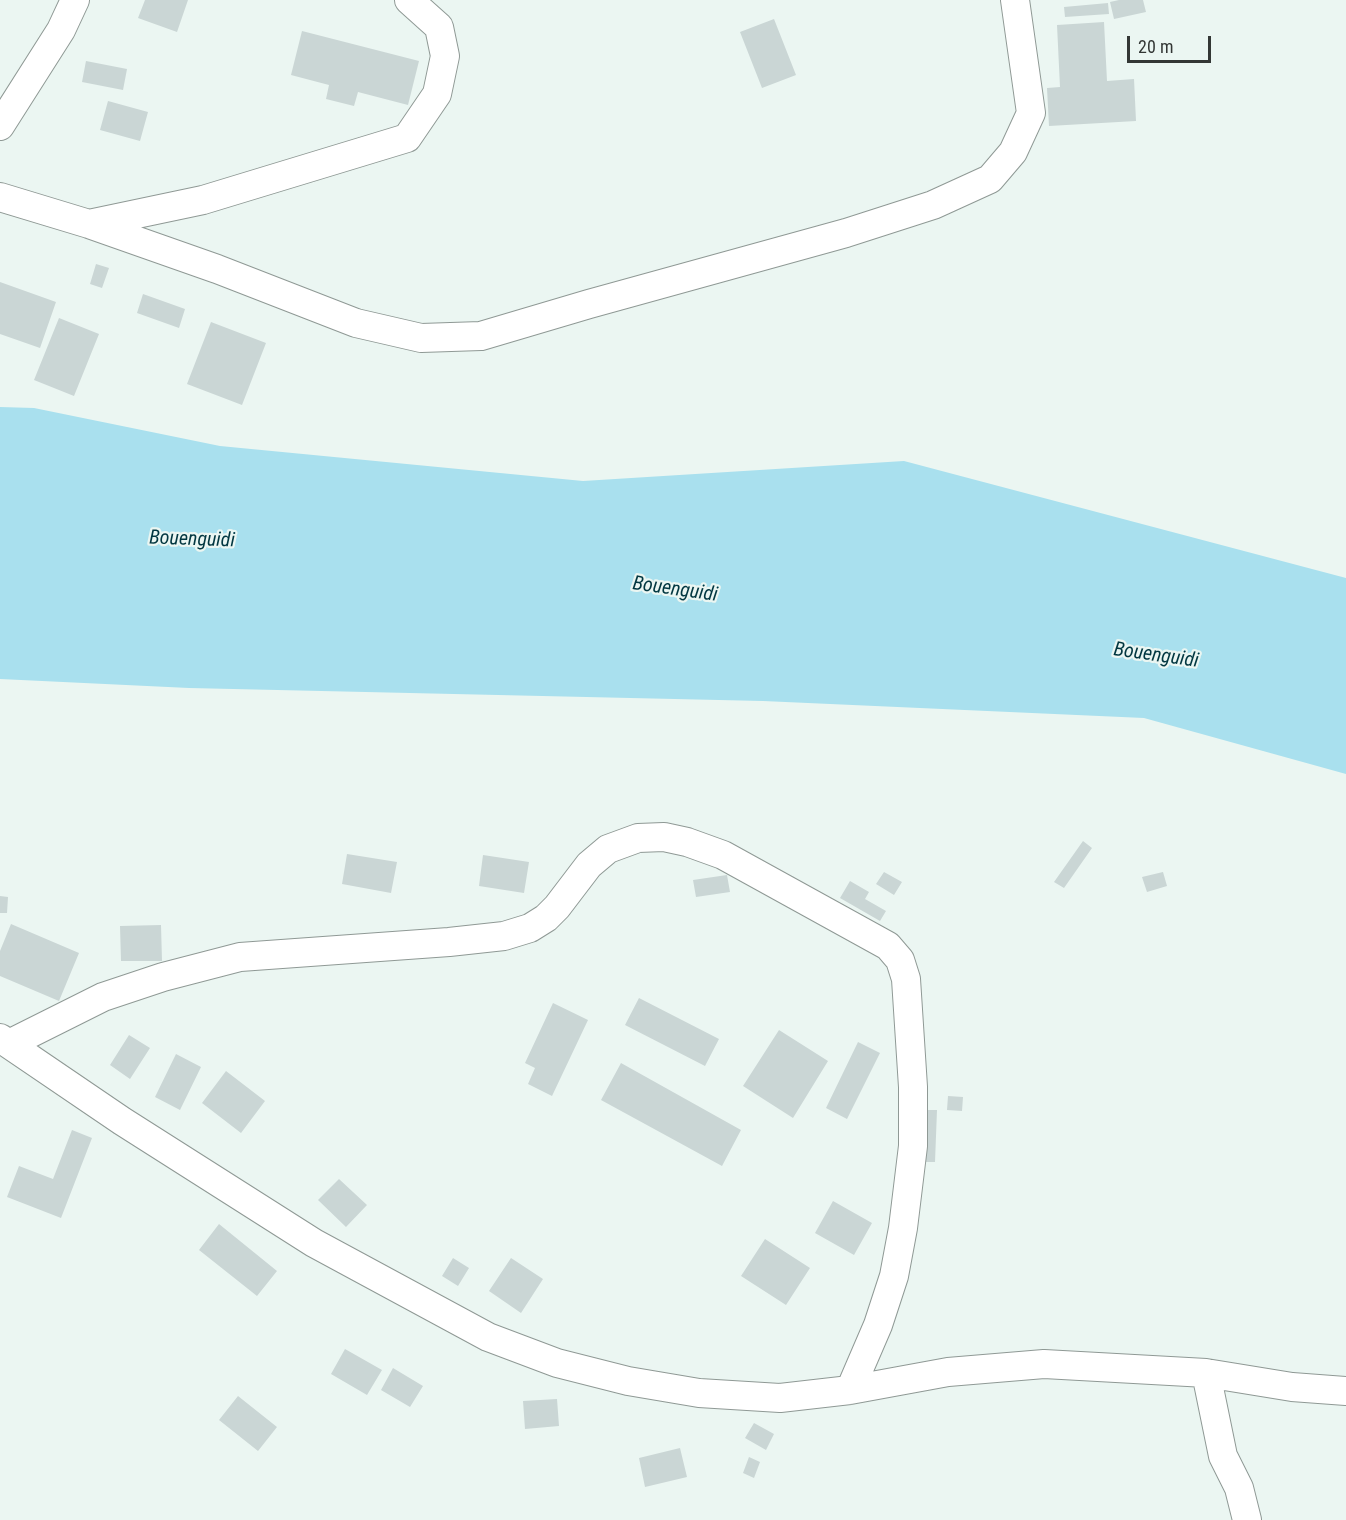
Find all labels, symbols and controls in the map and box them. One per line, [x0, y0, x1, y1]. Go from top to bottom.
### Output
scale bar [1130, 24, 1214, 62]
text: 20 m [1138, 36, 1173, 57]
water label: Bouenguidi [149, 527, 235, 553]
water label: Bouenguidi [631, 572, 719, 608]
water label: Bouenguidi [1112, 638, 1200, 674]

